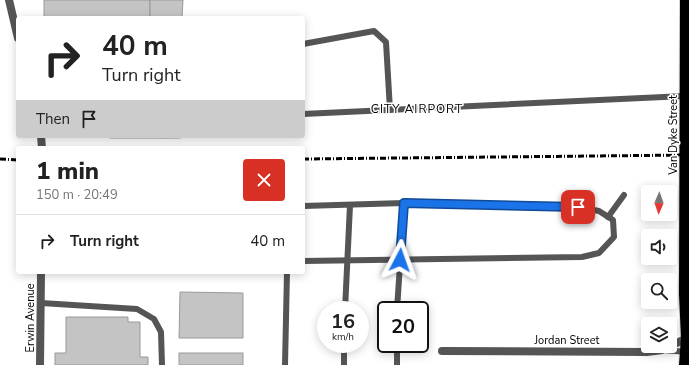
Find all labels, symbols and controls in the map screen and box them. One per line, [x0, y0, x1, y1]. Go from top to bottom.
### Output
text: 40 m [102, 27, 168, 65]
icon: right [36, 32, 88, 84]
text: Turn right [102, 63, 181, 87]
street label: Van Dyke Street [666, 95, 681, 176]
district label: CITY AIRPORT [371, 101, 463, 117]
icon: arrive [78, 108, 100, 130]
text: Then [36, 109, 70, 129]
text: 1 min [36, 155, 99, 187]
button: close [243, 159, 285, 201]
north arrow [641, 185, 677, 221]
map controls [641, 185, 677, 353]
text: 150 m · 20:49 [36, 186, 118, 204]
pin [561, 190, 595, 224]
icon: arrive [567, 196, 589, 218]
button: sound [641, 229, 677, 265]
icon: right [36, 230, 58, 252]
text: Turn right [70, 231, 139, 251]
text: 40 m [250, 231, 285, 251]
position arrow [379, 239, 421, 281]
button: search [641, 273, 677, 309]
street label: Erwin Avenue [23, 283, 38, 353]
speed limit sign: 20 [377, 301, 429, 353]
text: 16 [331, 308, 355, 335]
button: layers [641, 317, 677, 353]
text: km/h [332, 330, 354, 344]
street label: Jordan Street [534, 333, 600, 348]

